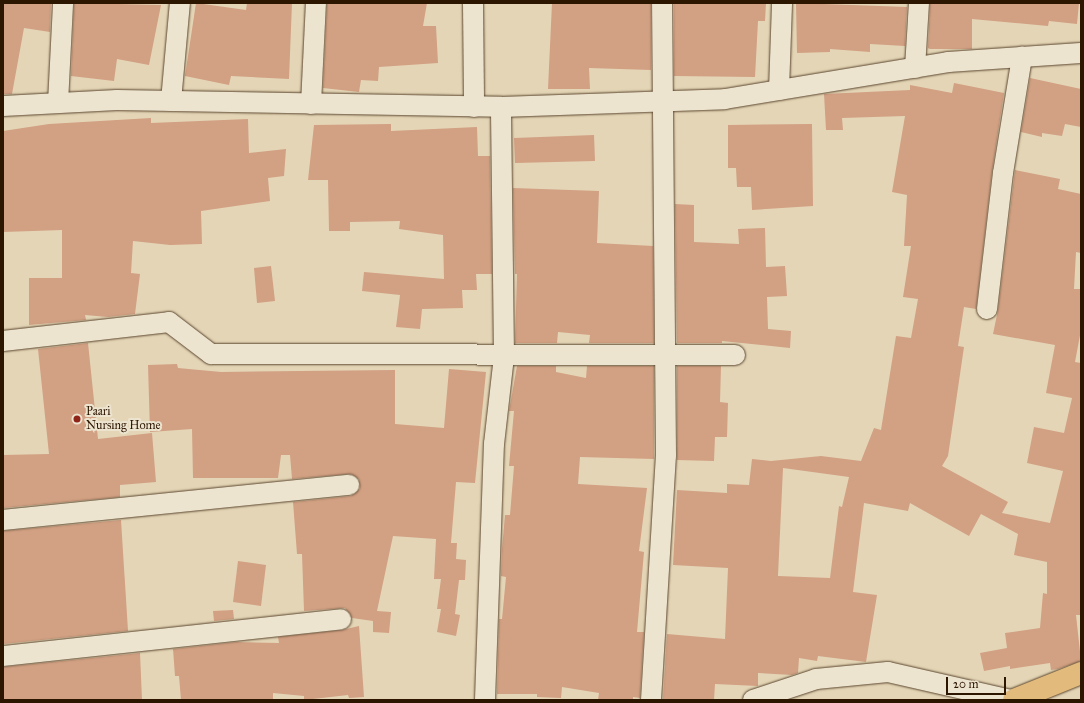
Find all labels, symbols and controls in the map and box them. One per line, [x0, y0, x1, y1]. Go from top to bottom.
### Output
place label: Paari Nursing Home [86, 405, 161, 433]
marker: Paari Nursing Home [71, 413, 83, 425]
scale bar [948, 669, 1008, 695]
text: 20 m [953, 677, 979, 691]

